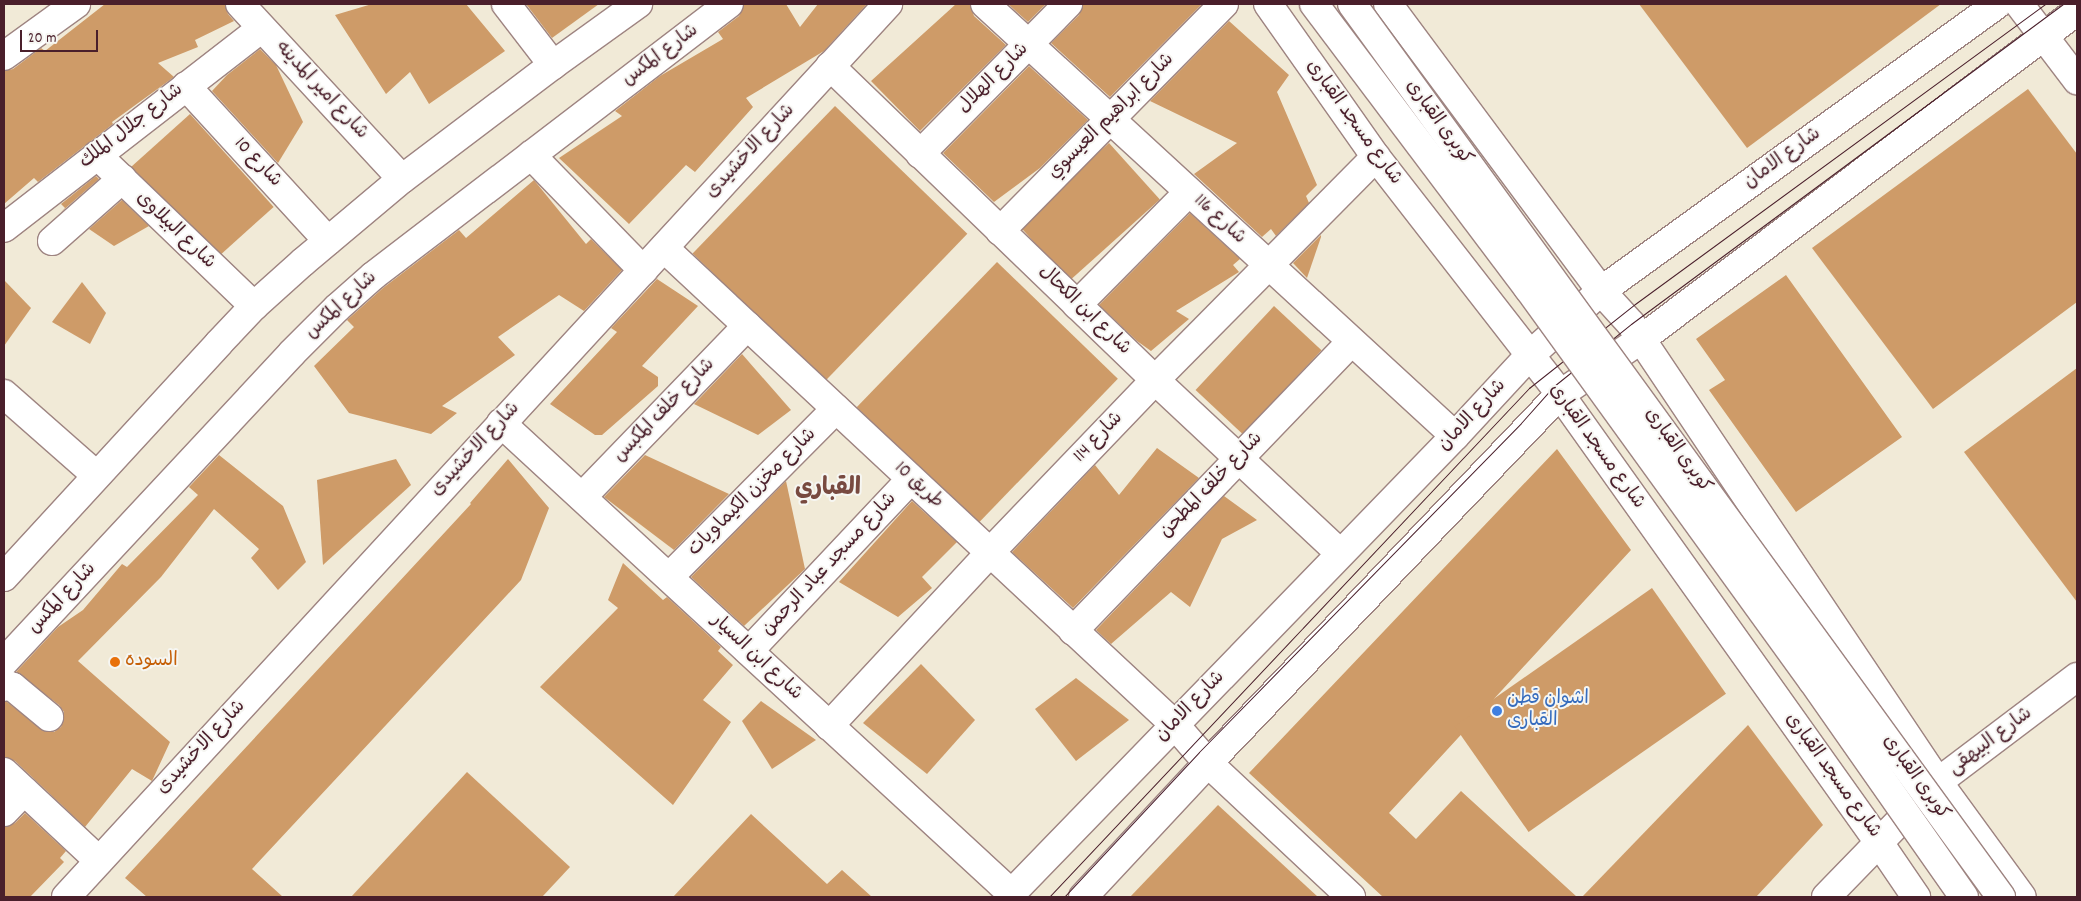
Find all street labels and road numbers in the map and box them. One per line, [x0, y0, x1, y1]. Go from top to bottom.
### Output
street label: شارع المكس [618, 20, 704, 92]
street label: شارع امير المدينه [270, 37, 372, 145]
street label: شارع الهلال [954, 39, 1034, 119]
street label: شارع ابراهيم العيسوي [1044, 49, 1180, 185]
street label: شارع مسجد القبارى [1300, 56, 1406, 190]
street label: كوبرى القبارى [1400, 76, 1476, 170]
street label: شارع جلال الملك [76, 79, 188, 175]
street label: شارع الاخشيدى [702, 100, 800, 204]
street label: شارع الامان [1740, 123, 1826, 195]
street label: شارع 10 [228, 133, 286, 193]
street label: شارع البيلاوى [130, 187, 220, 275]
street label: شارع 116 [1188, 190, 1250, 250]
street label: شارع ابن الكحال [1033, 261, 1135, 361]
street label: شارع المكس [301, 267, 383, 345]
street label: شارع خلف المكبس [610, 354, 720, 468]
street label: شارع الامان [1434, 375, 1512, 457]
street label: شارع مسجد القبارى [1543, 380, 1649, 514]
street label: شارع الاخشيدى [427, 398, 525, 502]
street label: كوبرى القبارى [1639, 404, 1715, 498]
street label: شارع 114 [1069, 408, 1129, 468]
street label: شارع مخزن الكيماويات [684, 424, 822, 562]
street label: شارع خلف المطحن [1156, 428, 1268, 544]
street label: طريق 10 [889, 458, 947, 514]
street label: شارع مسجد عباد الرحمن [758, 489, 902, 641]
street label: شارع المكس [24, 558, 102, 640]
street label: شارع ابن السيار [706, 610, 806, 706]
street label: شارع الامان [1152, 667, 1230, 747]
street label: شارع الاخشيدى [153, 696, 251, 800]
street label: شارع البيهقى [1944, 703, 2038, 781]
street label: شارع مسجد القبارى [1779, 709, 1885, 843]
street label: كوبرى القبارى [1877, 731, 1953, 825]

